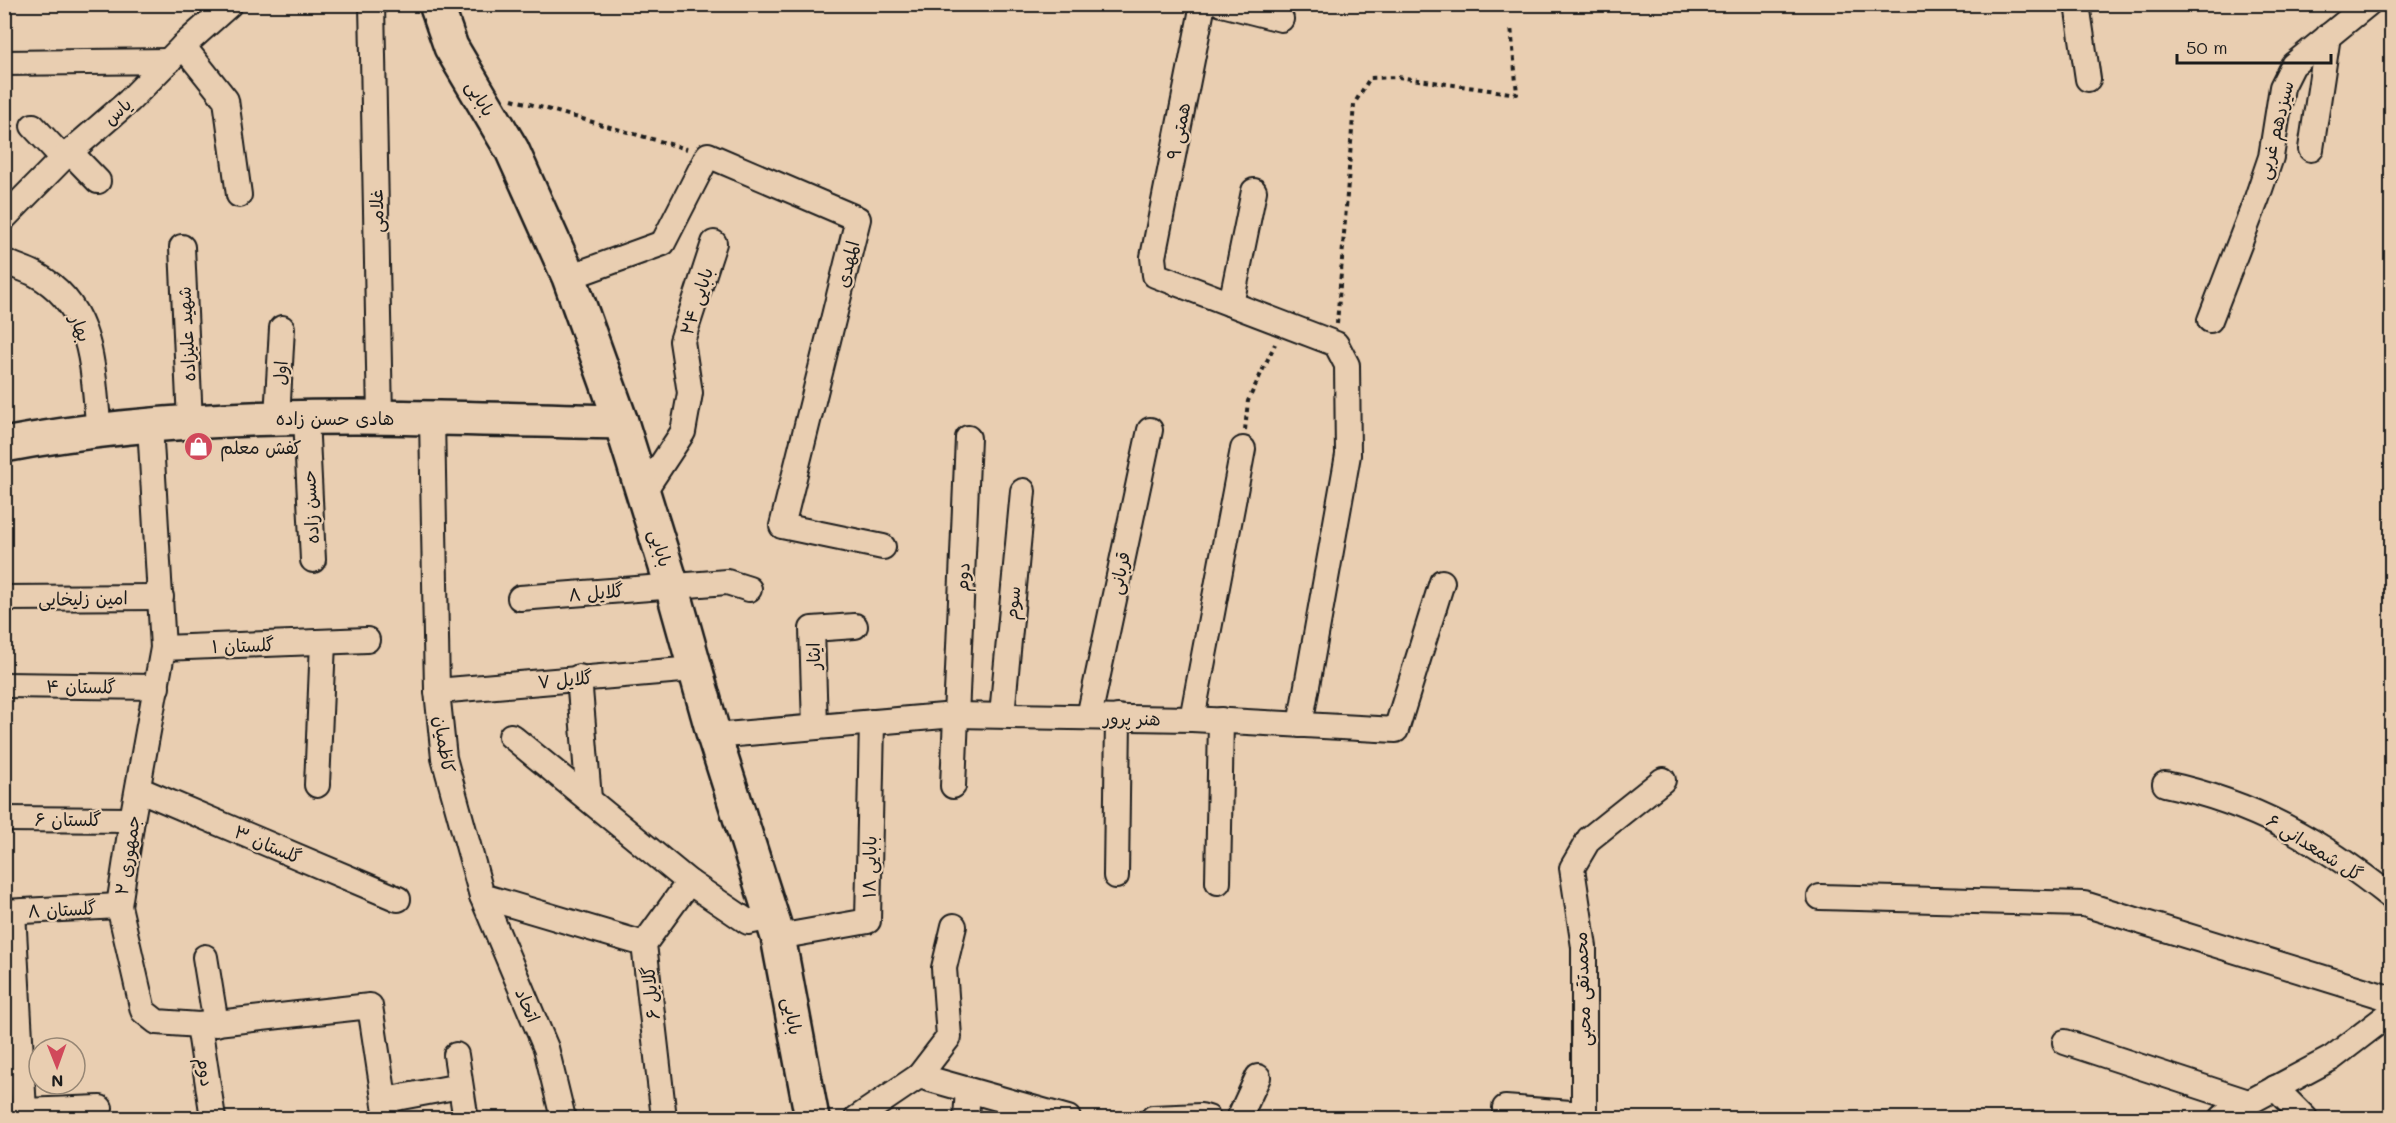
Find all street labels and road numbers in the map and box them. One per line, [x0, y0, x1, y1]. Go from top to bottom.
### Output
street label: بابایی [461, 76, 501, 120]
street label: سیزدهم غربی [2251, 78, 2302, 183]
street label: یاس [98, 92, 136, 130]
street label: همتی ۹ [1161, 100, 1195, 162]
street label: غلامی [364, 189, 388, 233]
street label: المهدی [830, 238, 864, 290]
street label: بابایی ۲۴ [674, 264, 718, 338]
street label: شهید علیزاده [172, 286, 200, 382]
street label: بهار [64, 309, 97, 345]
street label: اول [267, 360, 293, 386]
street label: هادی حسن زاده [276, 406, 394, 430]
street label: حسن زاده [296, 469, 324, 545]
street label: بابایی [644, 526, 678, 570]
street label: قربانی [1103, 549, 1135, 597]
street label: دوم [949, 562, 978, 592]
street label: گلایل ۸ [567, 578, 625, 606]
street label: امین زلیخایی [38, 585, 128, 611]
street label: سوم [999, 585, 1028, 621]
street label: گلستان ۱ [211, 632, 275, 658]
street label: ایثار [801, 642, 826, 672]
street label: گلایل ۷ [536, 665, 594, 693]
street label: گلستان ۴ [46, 673, 116, 699]
street label: هنر پرور [1101, 705, 1161, 731]
street label: کاظمیان [429, 714, 461, 774]
street label: گلستان ۶ [34, 807, 102, 831]
street label: گل شمعدانی ۶ [2262, 808, 2368, 886]
street label: جمهوری ۲ [109, 813, 146, 897]
street label: گلستان ۳ [231, 819, 306, 869]
street label: بابایی ۱۸ [856, 835, 882, 899]
street label: گلستان ۸ [27, 895, 97, 923]
street label: محمدتقی محبی [1568, 931, 1596, 1047]
street label: گلایل ۶ [635, 965, 665, 1021]
street label: اتحاد [510, 984, 546, 1026]
street label: بابایی [778, 995, 808, 1037]
street label: دوم [189, 1056, 220, 1089]

